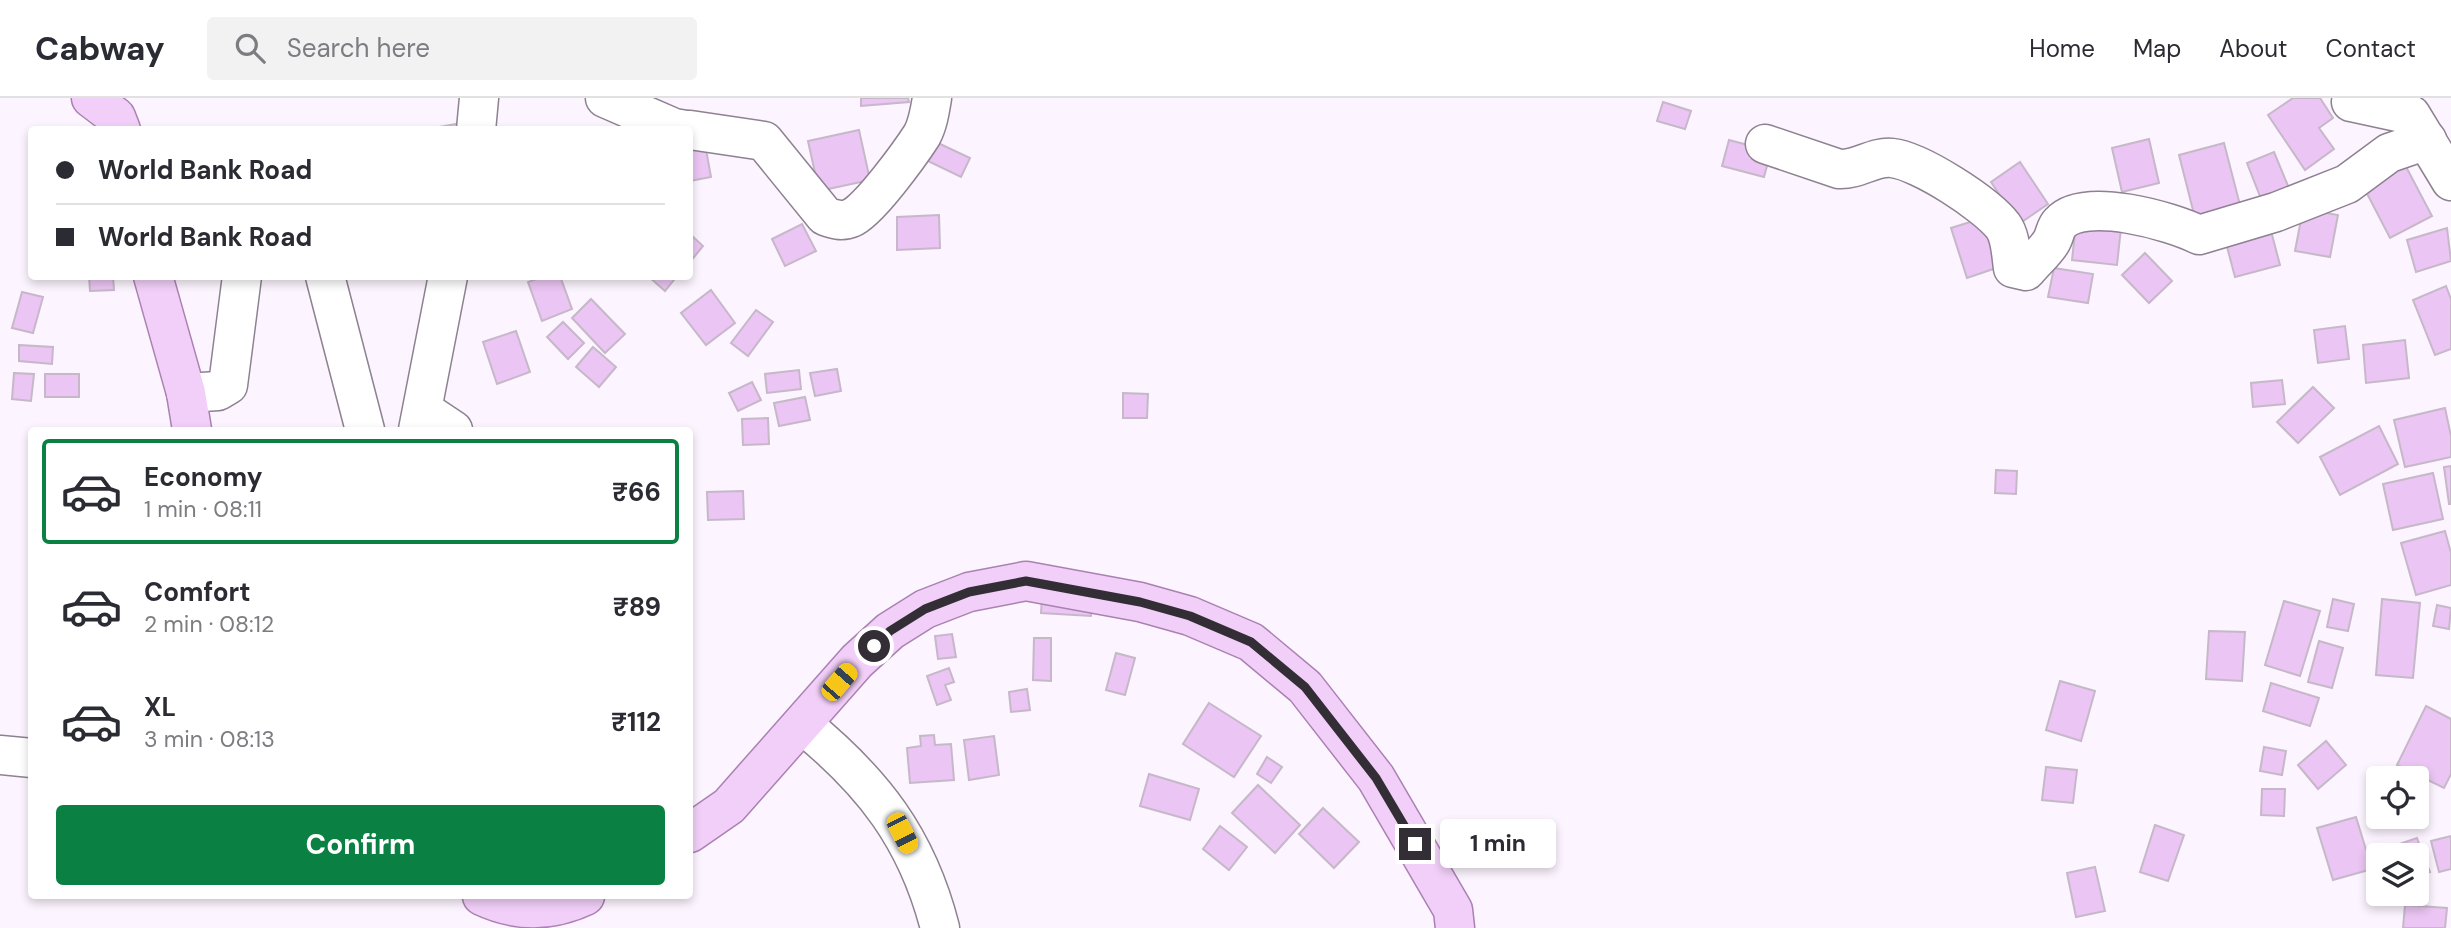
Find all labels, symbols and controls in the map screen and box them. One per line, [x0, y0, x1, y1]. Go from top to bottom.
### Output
search box [207, 17, 697, 80]
text: Cabway [35, 27, 165, 70]
icon: search [231, 29, 269, 67]
text: Search here [287, 31, 430, 65]
text: Home [2029, 33, 2095, 64]
text: Map [2133, 33, 2181, 64]
text: About [2219, 33, 2288, 64]
text: Contact [2326, 33, 2416, 64]
text: World Bank Road [98, 153, 312, 187]
text: World Bank Road [98, 220, 312, 254]
icon: car [60, 460, 123, 523]
text: Economy [144, 460, 262, 494]
text: ₹66 [612, 475, 661, 509]
text: 1 min · 08:11 [144, 494, 262, 524]
icon: car [60, 575, 123, 638]
text: Comfort [144, 575, 250, 609]
text: ₹89 [613, 590, 661, 624]
text: 2 min · 08:12 [144, 609, 274, 639]
route start [858, 630, 890, 662]
car [818, 659, 861, 705]
icon: car [60, 690, 123, 753]
text: XL [144, 690, 176, 724]
text: ₹112 [611, 705, 661, 739]
text: 3 min · 08:13 [144, 724, 275, 754]
map controls [2366, 766, 2429, 906]
button: locate [2366, 766, 2429, 829]
button: Confirm [56, 805, 665, 885]
car [884, 810, 921, 856]
callout: 1 min [1440, 820, 1555, 868]
route end [1399, 828, 1431, 860]
text: 1 min [1470, 828, 1526, 858]
button: layers [2366, 843, 2429, 906]

